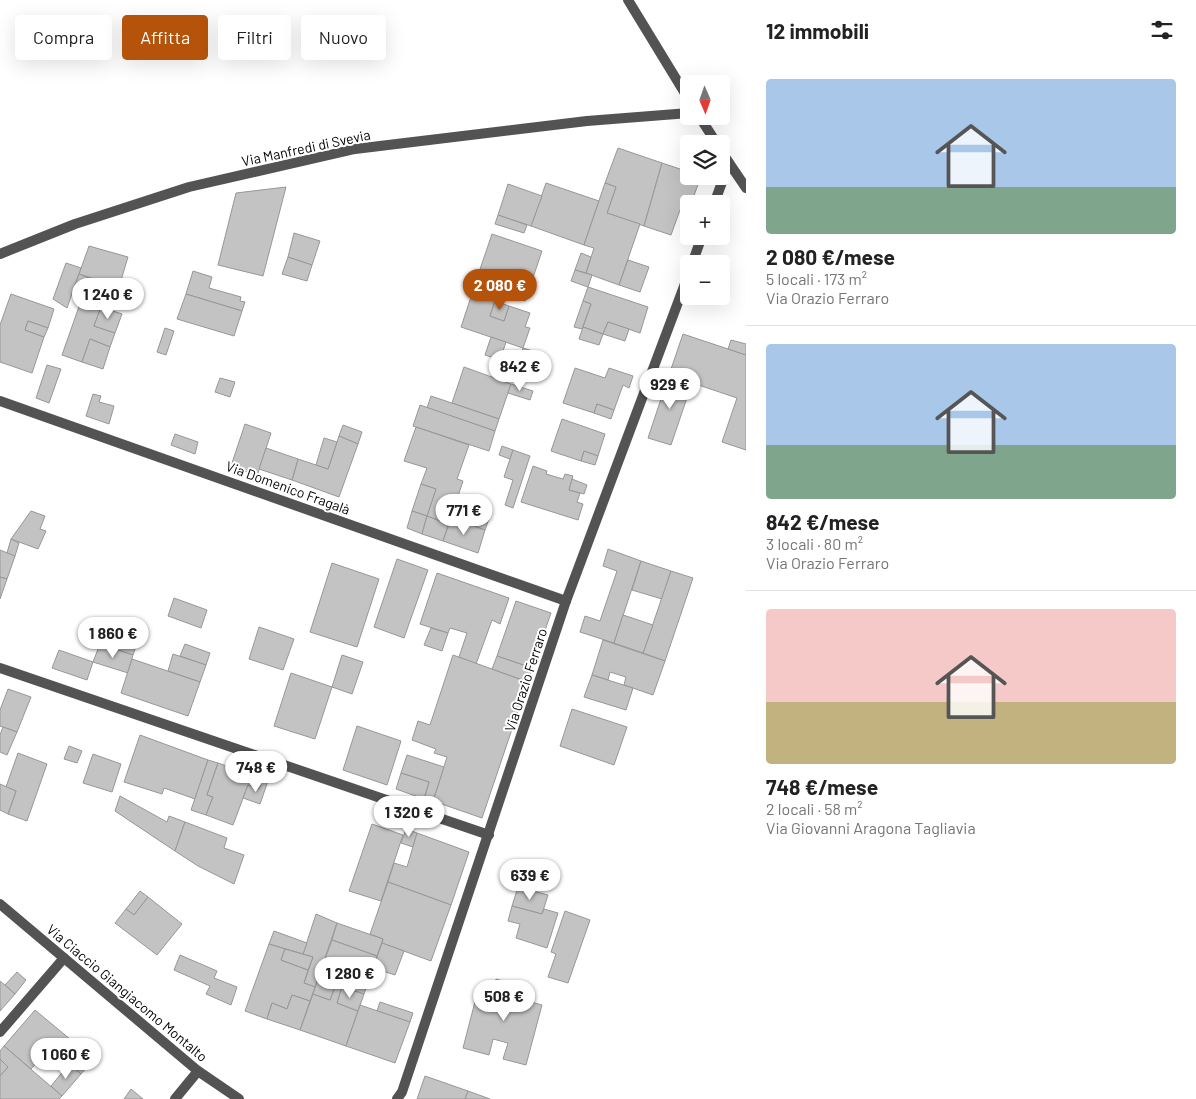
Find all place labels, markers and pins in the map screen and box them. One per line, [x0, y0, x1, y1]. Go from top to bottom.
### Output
pin: 2 080 € [454, 268, 546, 311]
pin: 1 240 € [62, 278, 154, 320]
pin: 842 € [485, 350, 555, 392]
pin: 929 € [635, 368, 705, 410]
pin: 771 € [429, 494, 499, 536]
pin: 1 860 € [67, 616, 159, 659]
pin: 748 € [221, 750, 291, 793]
pin: 1 320 € [363, 796, 455, 838]
pin: 639 € [495, 858, 565, 901]
pin: 1 280 € [304, 956, 396, 999]
pin: 508 € [469, 980, 539, 1022]
pin: 1 060 € [20, 1038, 112, 1080]

